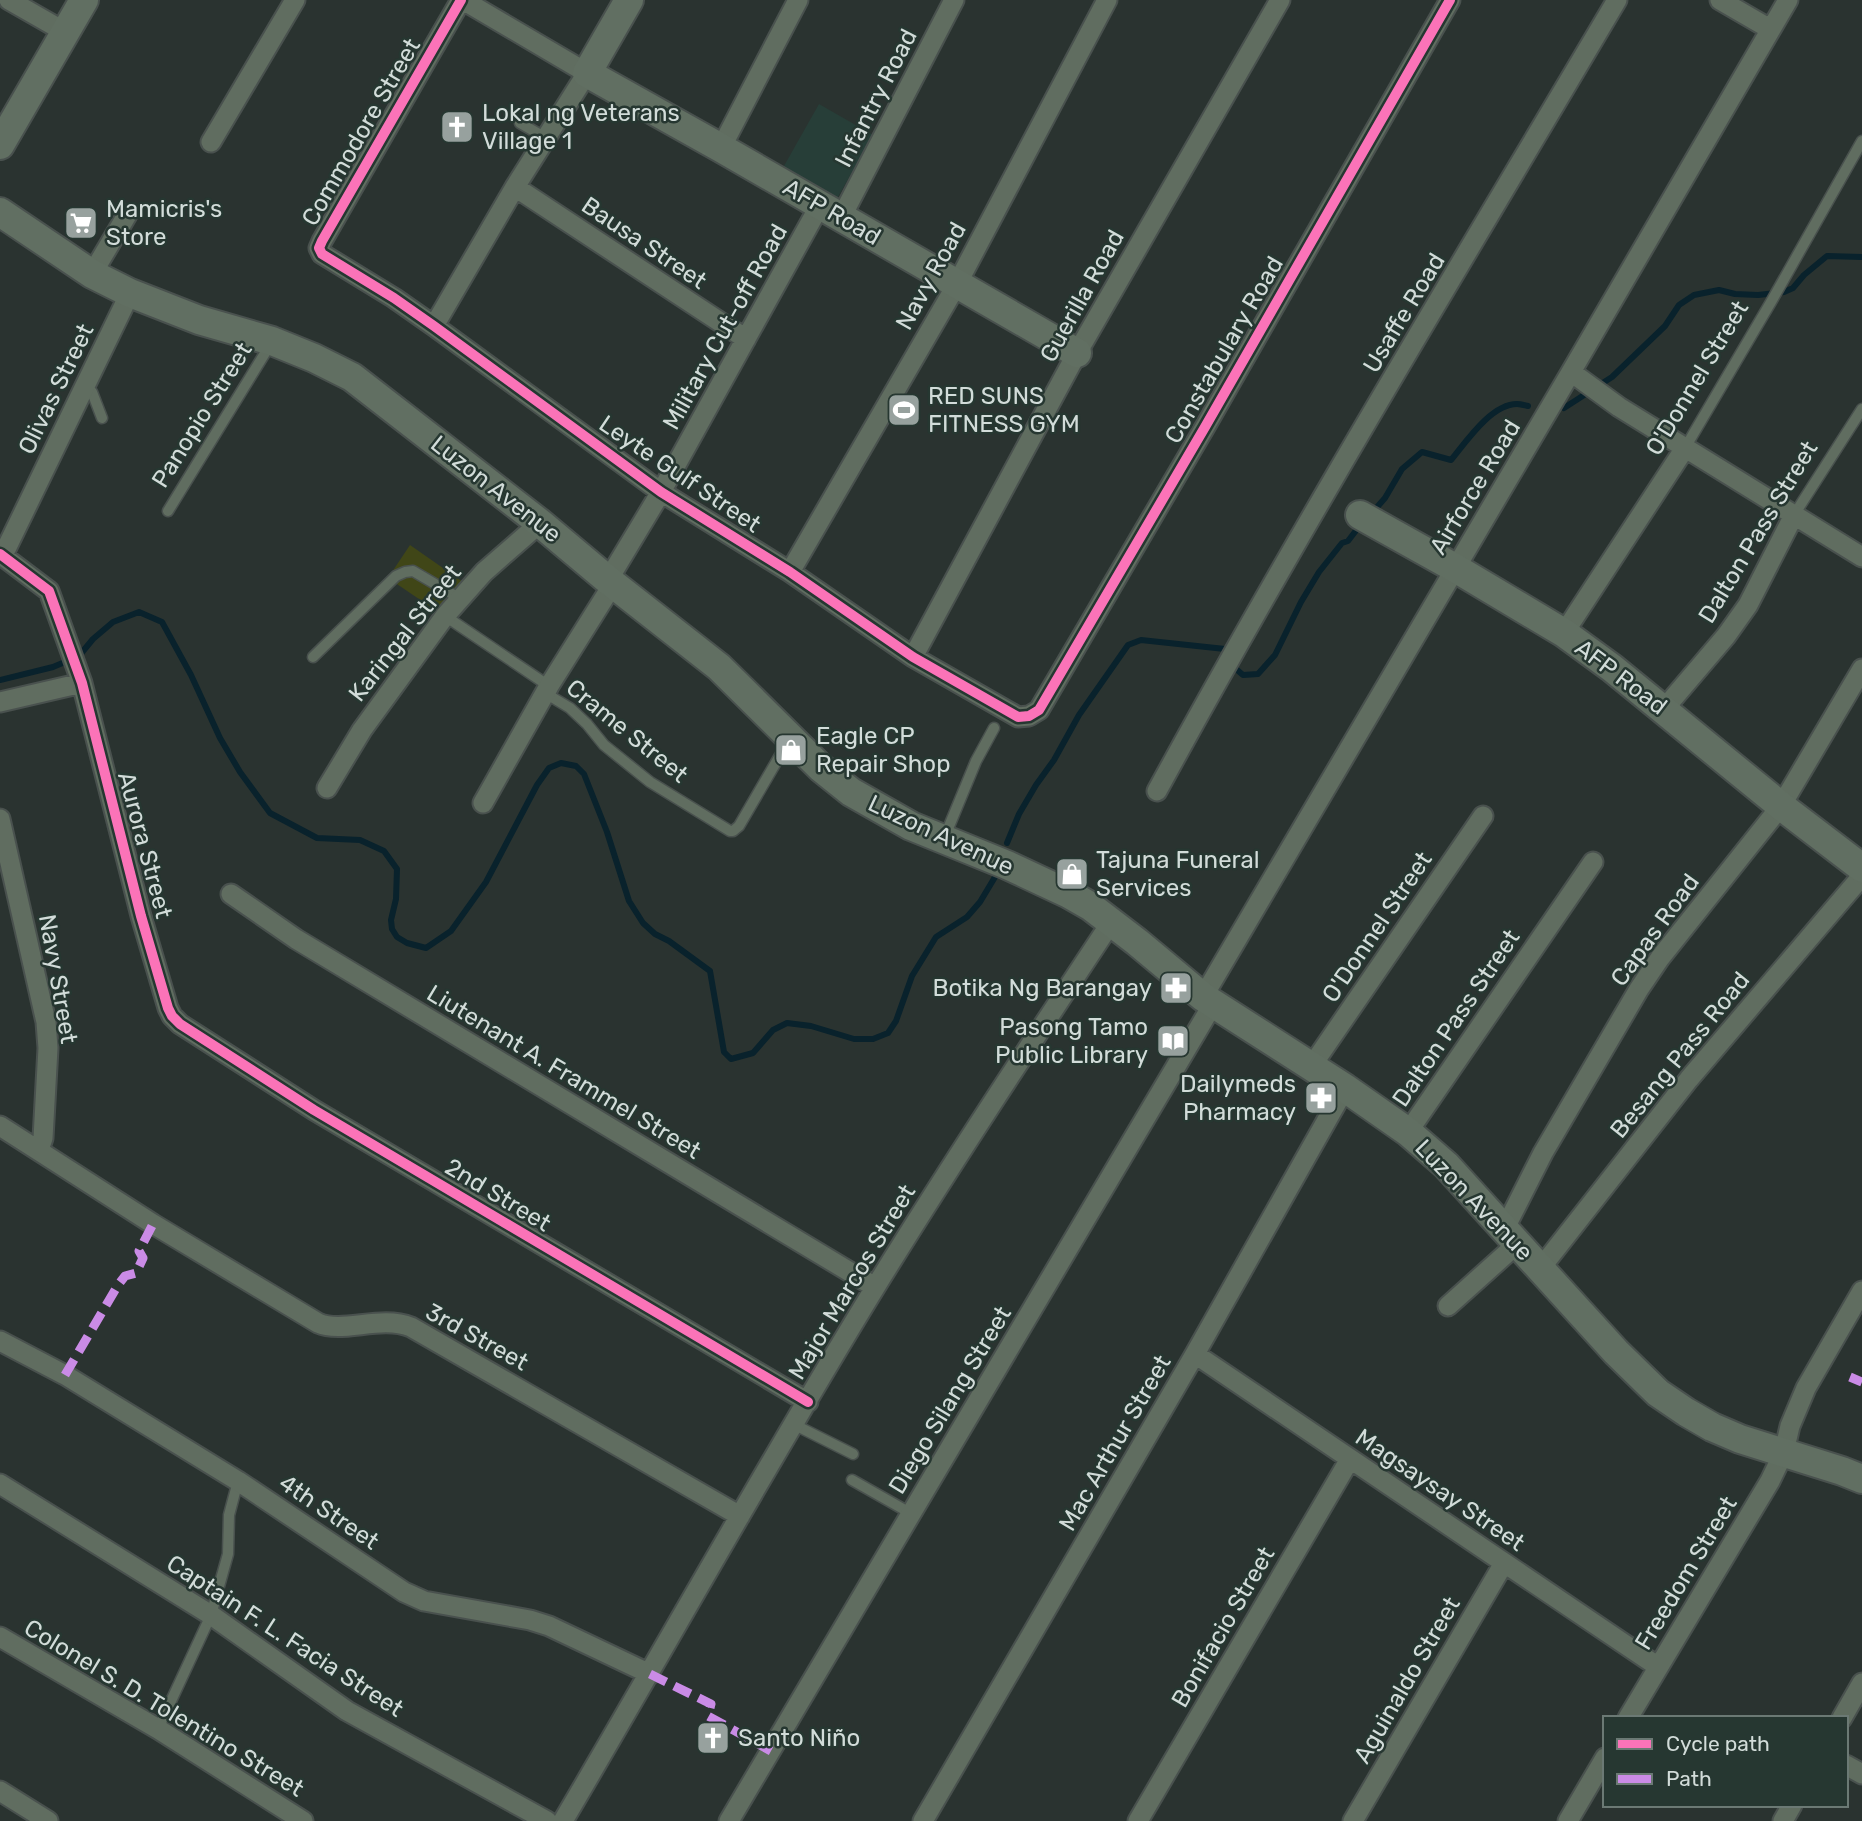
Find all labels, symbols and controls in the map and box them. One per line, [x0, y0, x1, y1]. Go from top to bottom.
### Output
street label: Infantry Road [829, 24, 923, 172]
street label: Commodore Street [296, 33, 426, 231]
place label: Lokal ng Veterans Village 1 [482, 99, 680, 155]
church icon: Lokal ng Veterans Village 1 [438, 108, 476, 146]
street label: AFP Road [778, 173, 886, 251]
street label: Bausa Street [576, 191, 712, 295]
place label: Mamicris's Store [106, 195, 222, 251]
supermarket icon: Mamicris's Store [62, 204, 100, 242]
street label: Navy Road [890, 217, 972, 335]
street label: Military Cut-off Road [657, 219, 793, 435]
street label: Guerilla Road [1034, 225, 1130, 367]
street label: Usaffe Road [1357, 248, 1451, 378]
street label: Constabulary Road [1159, 251, 1289, 449]
street label: O'Donnel Street [1640, 296, 1754, 460]
street label: Olivas Street [12, 319, 100, 459]
street label: Panopio Street [146, 337, 258, 493]
place label: RED SUNS FITNESS GYM [928, 382, 1080, 438]
sports icon: RED SUNS FITNESS GYM [885, 391, 923, 429]
street label: Leyte Gulf Street [594, 410, 766, 538]
street label: Airforce Road [1424, 415, 1526, 559]
street label: Luzon Avenue [425, 430, 567, 548]
street label: Dalton Pass Street [1693, 436, 1823, 628]
street label: Karingal Street [343, 559, 467, 707]
street label: AFP Road [1570, 633, 1672, 721]
street label: Crame Street [561, 673, 693, 789]
place label: Eagle CP Repair Shop [816, 722, 950, 778]
shop icon: Eagle CP Repair Shop [772, 731, 810, 769]
street label: Aurora Street [112, 769, 178, 921]
street label: Luzon Avenue [864, 789, 1018, 881]
place label: Tajuna Funeral Services [1096, 846, 1260, 902]
street label: O'Donnel Street [1316, 846, 1438, 1008]
shop icon: Tajuna Funeral Services [1053, 855, 1091, 893]
street label: Capas Road [1605, 868, 1705, 992]
street label: Navy Street [33, 912, 83, 1046]
street label: Dalton Pass Street [1386, 924, 1526, 1112]
street label: Besang Pass Road [1604, 966, 1756, 1144]
pharmacy icon: Botika Ng Barangay [1157, 969, 1195, 1007]
place label: Botika Ng Barangay [932, 974, 1152, 1002]
street label: Liutenant A. Frammel Street [422, 979, 706, 1165]
place label: Pasong Tamo Public Library [995, 1013, 1148, 1069]
library icon: Pasong Tamo Public Library [1154, 1022, 1192, 1060]
place label: Dailymeds Pharmacy [1180, 1070, 1296, 1126]
pharmacy icon: Dailymeds Pharmacy [1302, 1079, 1340, 1117]
street label: Luzon Avenue [1409, 1134, 1539, 1266]
street label: 2nd Street [440, 1153, 556, 1237]
street label: Major Marcos Street [783, 1179, 921, 1385]
street label: 3rd Street [421, 1297, 533, 1377]
street label: Diego Silang Street [883, 1301, 1017, 1499]
street label: Mac Arthur Street [1053, 1350, 1177, 1536]
street label: Magsaysay Street [1350, 1423, 1530, 1557]
street label: 4th Street [274, 1468, 384, 1556]
street label: Freedom Street [1629, 1491, 1743, 1655]
street label: Bonifacio Street [1166, 1542, 1280, 1712]
street label: Captain F. L. Facia Street [161, 1549, 409, 1723]
street label: Aguinaldo Street [1348, 1592, 1466, 1768]
street label: Colonel S. D. Tolentino Street [19, 1613, 309, 1803]
legend [1603, 1716, 1848, 1807]
church icon: Santo Niño [694, 1719, 732, 1757]
place label: Santo Niño [738, 1724, 860, 1752]
text: Cycle path [1666, 1731, 1770, 1756]
text: Path [1666, 1766, 1712, 1791]

